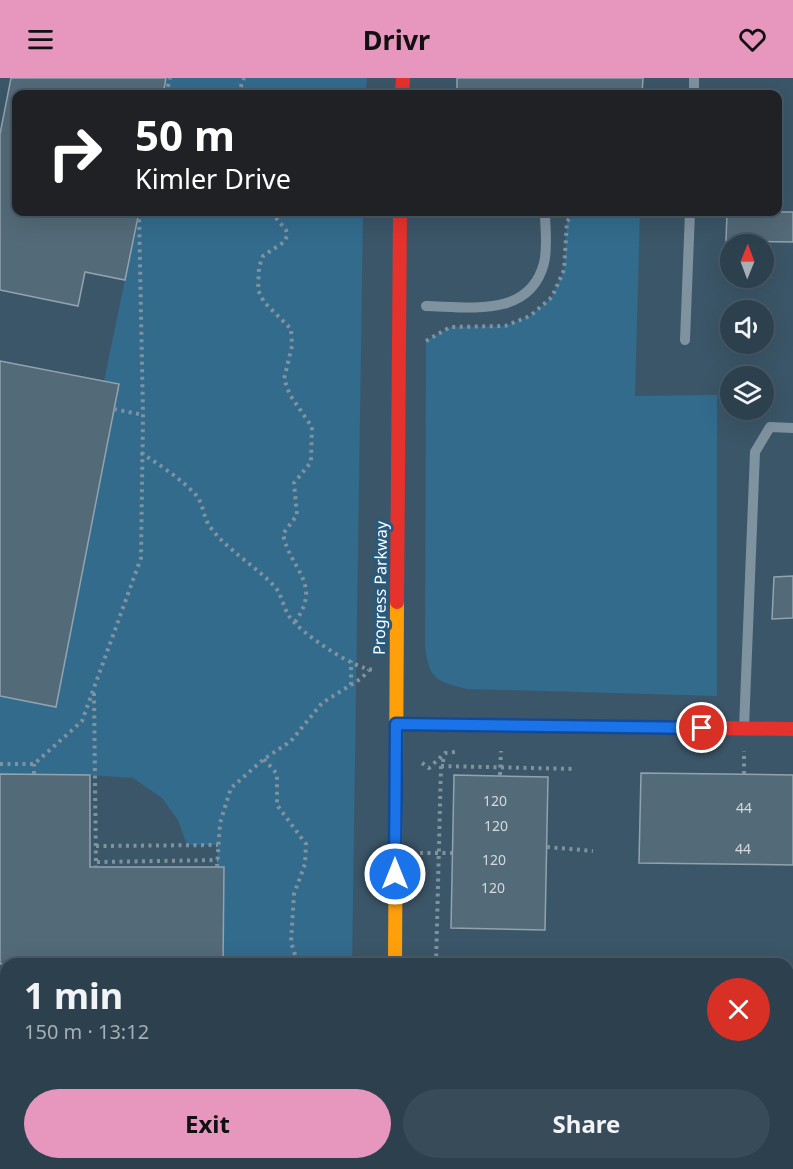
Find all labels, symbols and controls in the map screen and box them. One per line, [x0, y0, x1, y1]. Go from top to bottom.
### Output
text: Drivr [363, 21, 430, 58]
icon: menu [24, 23, 57, 56]
icon: heart [736, 23, 769, 56]
text: 50 m [135, 106, 235, 163]
icon: right [36, 114, 114, 192]
text: Kimler Drive [135, 160, 291, 197]
north arrow [720, 234, 774, 288]
map controls [720, 234, 774, 420]
button: sound [720, 300, 774, 354]
button: layers [720, 366, 774, 420]
street label: Progress Parkway [368, 520, 392, 655]
pin [676, 702, 727, 753]
icon: arrive [685, 711, 718, 744]
house number: 120 [483, 791, 507, 810]
house number: 44 [736, 798, 752, 817]
house number: 120 [484, 816, 508, 835]
house number: 44 [735, 839, 751, 858]
position arrow [363, 842, 427, 906]
house number: 120 [482, 850, 506, 869]
house number: 120 [481, 878, 505, 897]
text: 1 min [24, 971, 123, 1020]
button: close [707, 978, 770, 1041]
text: 150 m · 13:12 [24, 1018, 149, 1045]
button: Exit [24, 1089, 391, 1158]
button: Share [403, 1089, 770, 1158]

